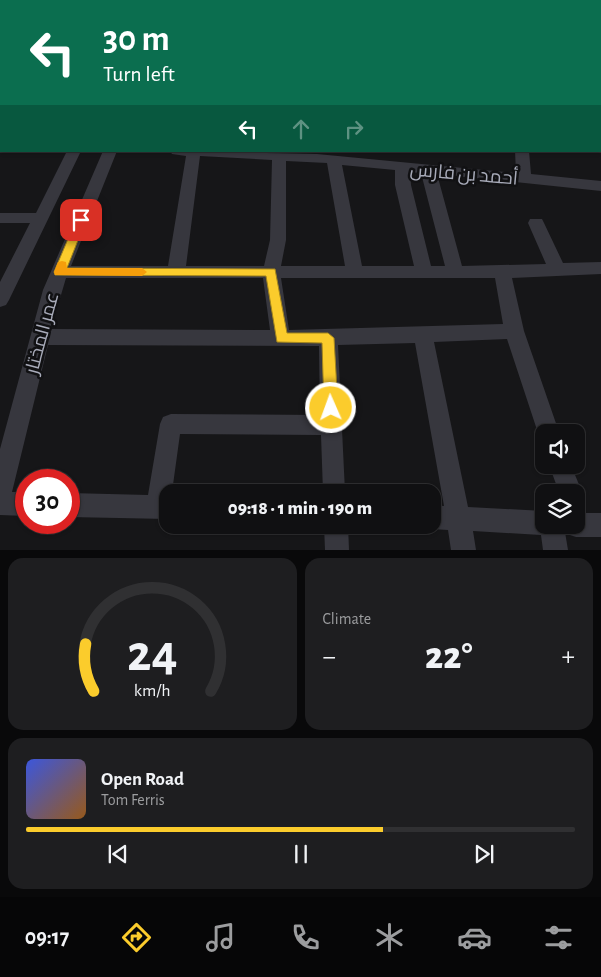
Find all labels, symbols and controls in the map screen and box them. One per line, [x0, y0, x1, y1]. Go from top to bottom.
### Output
icon: left [20, 20, 85, 85]
text: 30 m [103, 22, 170, 57]
text: Turn left [103, 63, 175, 85]
icon: left [234, 115, 262, 143]
icon: ahead [287, 115, 315, 143]
icon: right [340, 115, 368, 143]
street label: أحمد بن فارس [409, 157, 519, 190]
pin [60, 199, 102, 241]
icon: arrive [67, 206, 95, 234]
street label: عمر المختار [22, 290, 63, 378]
position arrow [304, 381, 356, 433]
map controls [535, 424, 585, 534]
button: sound [535, 424, 585, 474]
speed limit sign: 30 [15, 469, 80, 534]
button: layers [535, 484, 585, 534]
text: 09:18 · 1 min · 190 m [228, 499, 372, 518]
text: Climate [323, 611, 371, 627]
text: 24 [127, 628, 178, 680]
text: 22° [425, 638, 473, 676]
text: − [323, 643, 336, 671]
text: + [562, 643, 575, 671]
text: km/h [134, 682, 171, 700]
text: Open Road [101, 770, 184, 789]
text: Tom Ferris [101, 792, 165, 808]
icon: previous [104, 840, 132, 868]
icon: pause [287, 840, 315, 868]
icon: next [470, 840, 498, 868]
icon: directions [119, 920, 154, 955]
icon: music [203, 920, 238, 955]
icon: phone [288, 920, 323, 955]
icon: climate [372, 920, 407, 955]
icon: car [457, 920, 492, 955]
icon: filters [541, 920, 576, 955]
text: 09:17 [25, 926, 69, 948]

